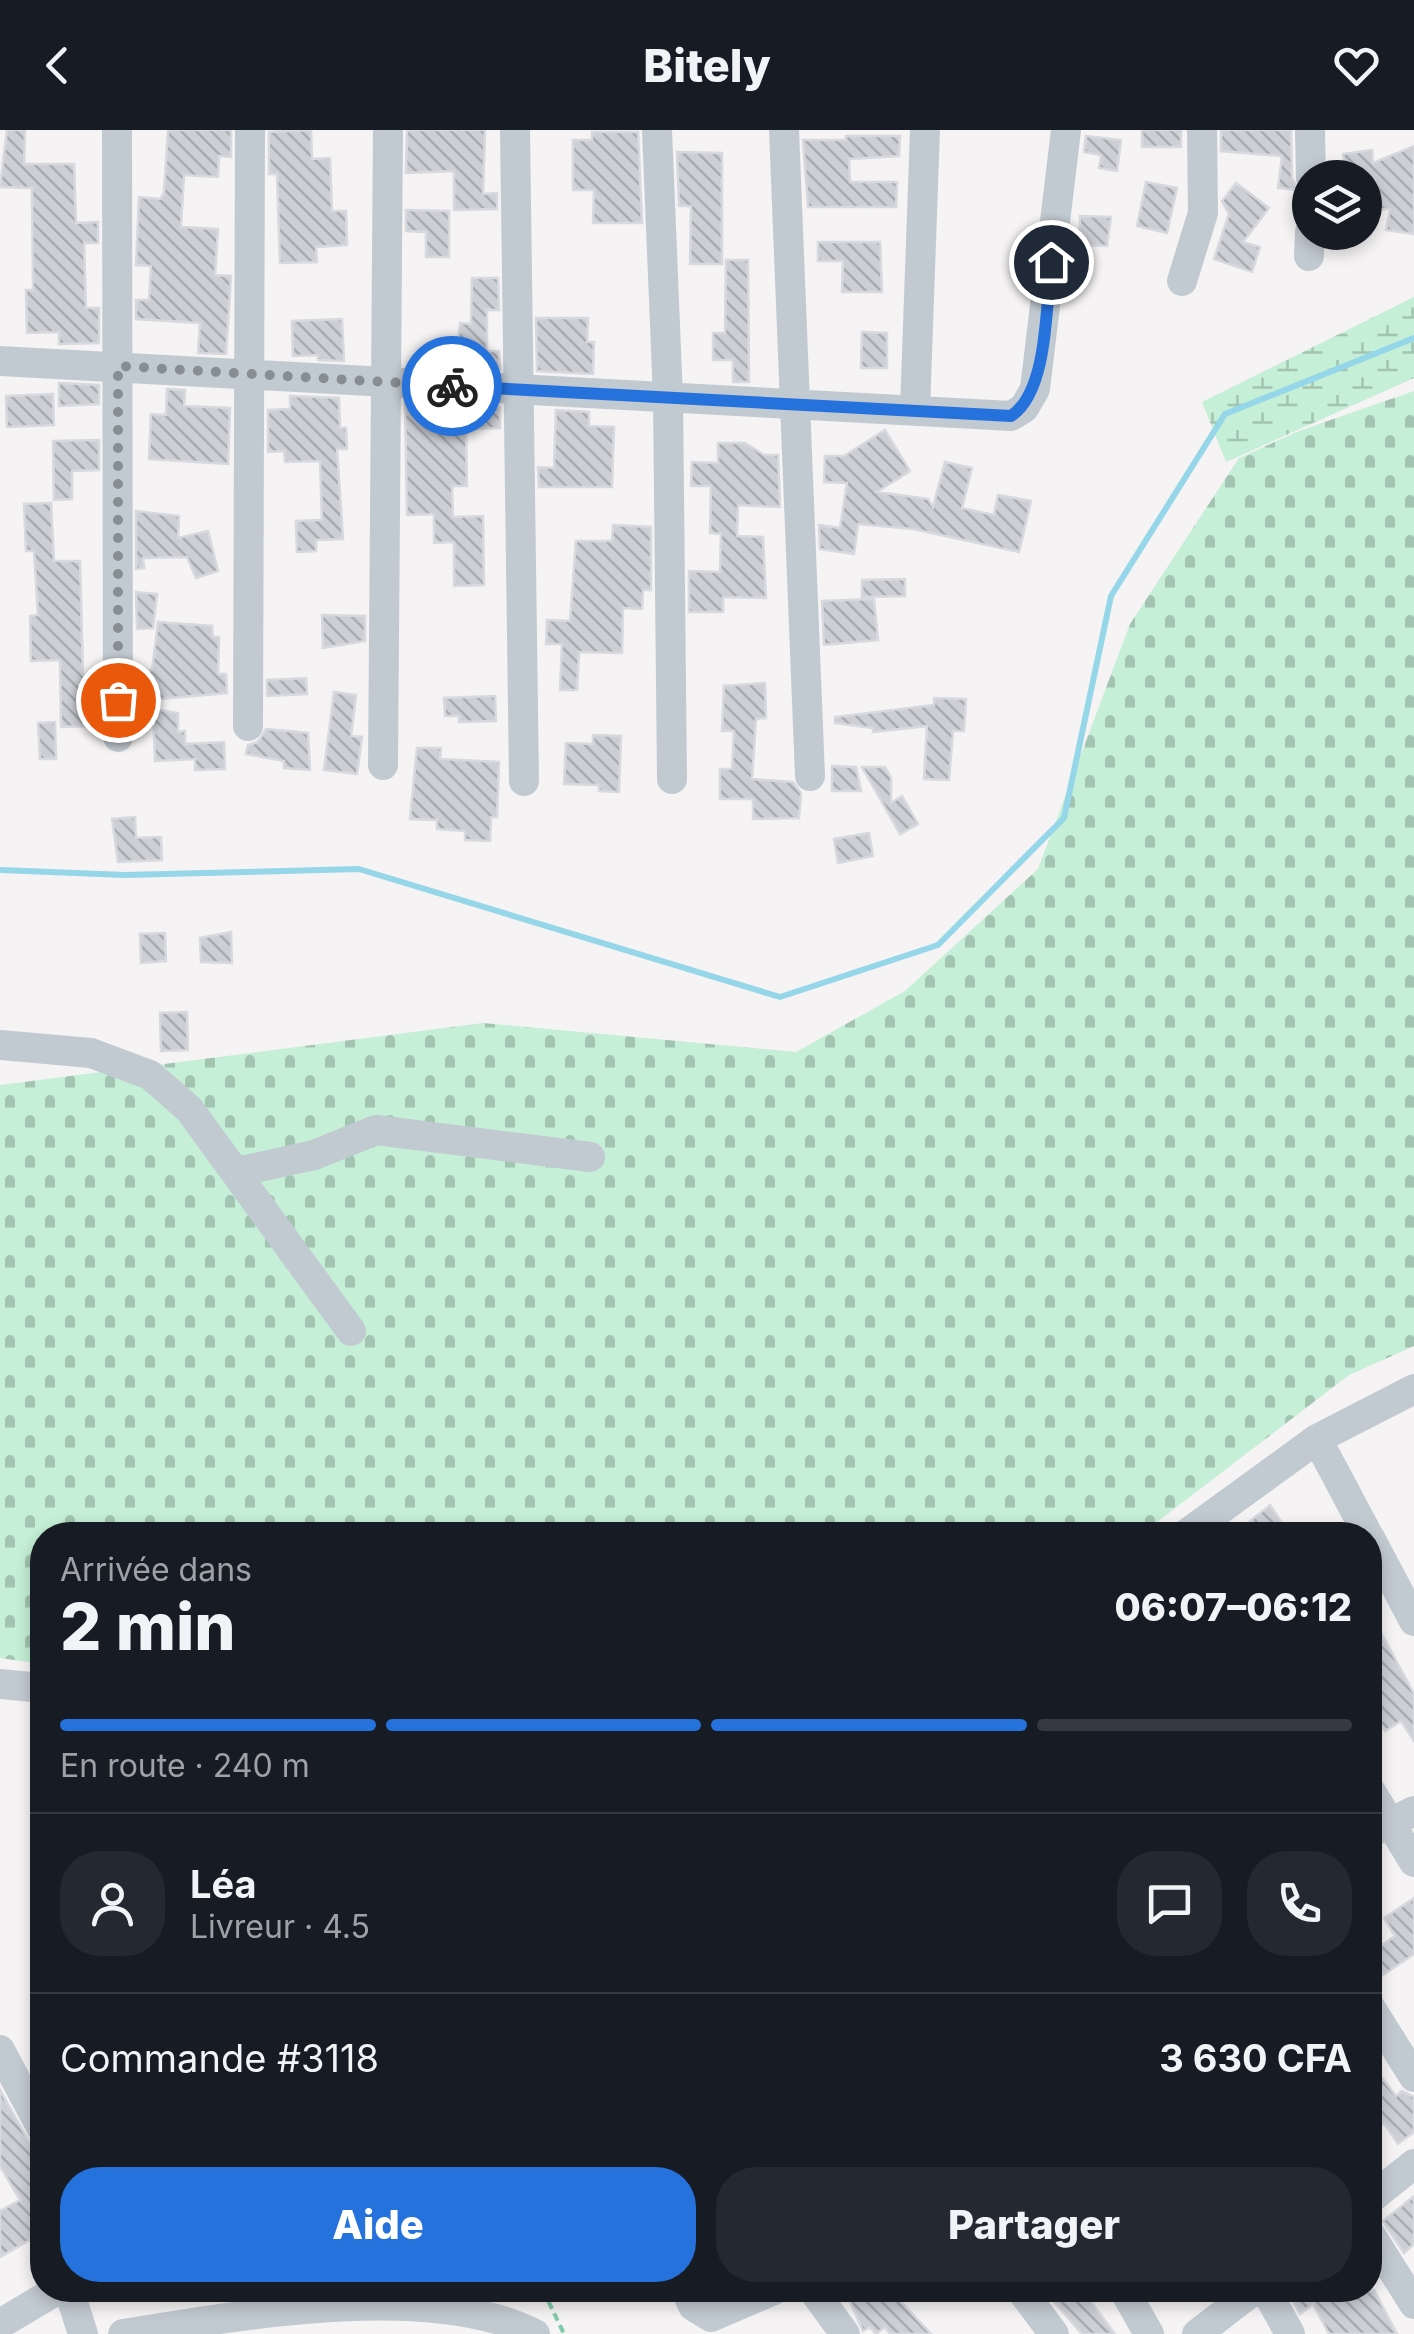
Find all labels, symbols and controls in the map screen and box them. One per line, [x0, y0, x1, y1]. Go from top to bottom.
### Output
icon: back [30, 38, 85, 93]
text: Bitely [643, 38, 771, 93]
icon: heart [1329, 38, 1384, 93]
map controls [1292, 160, 1382, 250]
button: layers [1292, 160, 1382, 250]
pin [1009, 220, 1094, 305]
icon: home [1024, 235, 1079, 290]
courier [402, 336, 502, 436]
icon: bike [425, 359, 480, 414]
pin [76, 658, 161, 743]
icon: bag [91, 673, 146, 728]
text: Arrivée dans [60, 1550, 252, 1589]
text: 06:07–06:12 [1114, 1584, 1352, 1630]
text: 2 min [60, 1587, 236, 1666]
text: En route · 240 m [60, 1746, 310, 1785]
button: person [60, 1851, 165, 1956]
button: chat [1117, 1851, 1222, 1956]
button: phone [1247, 1851, 1352, 1956]
text: Léa [190, 1861, 257, 1907]
text: Livreur · 4.5 [190, 1907, 370, 1946]
text: Commande #3118 [60, 2035, 379, 2081]
text: 3 630 CFA [1159, 2035, 1352, 2081]
button: Aide [60, 2167, 696, 2282]
button: Partager [716, 2167, 1352, 2282]

